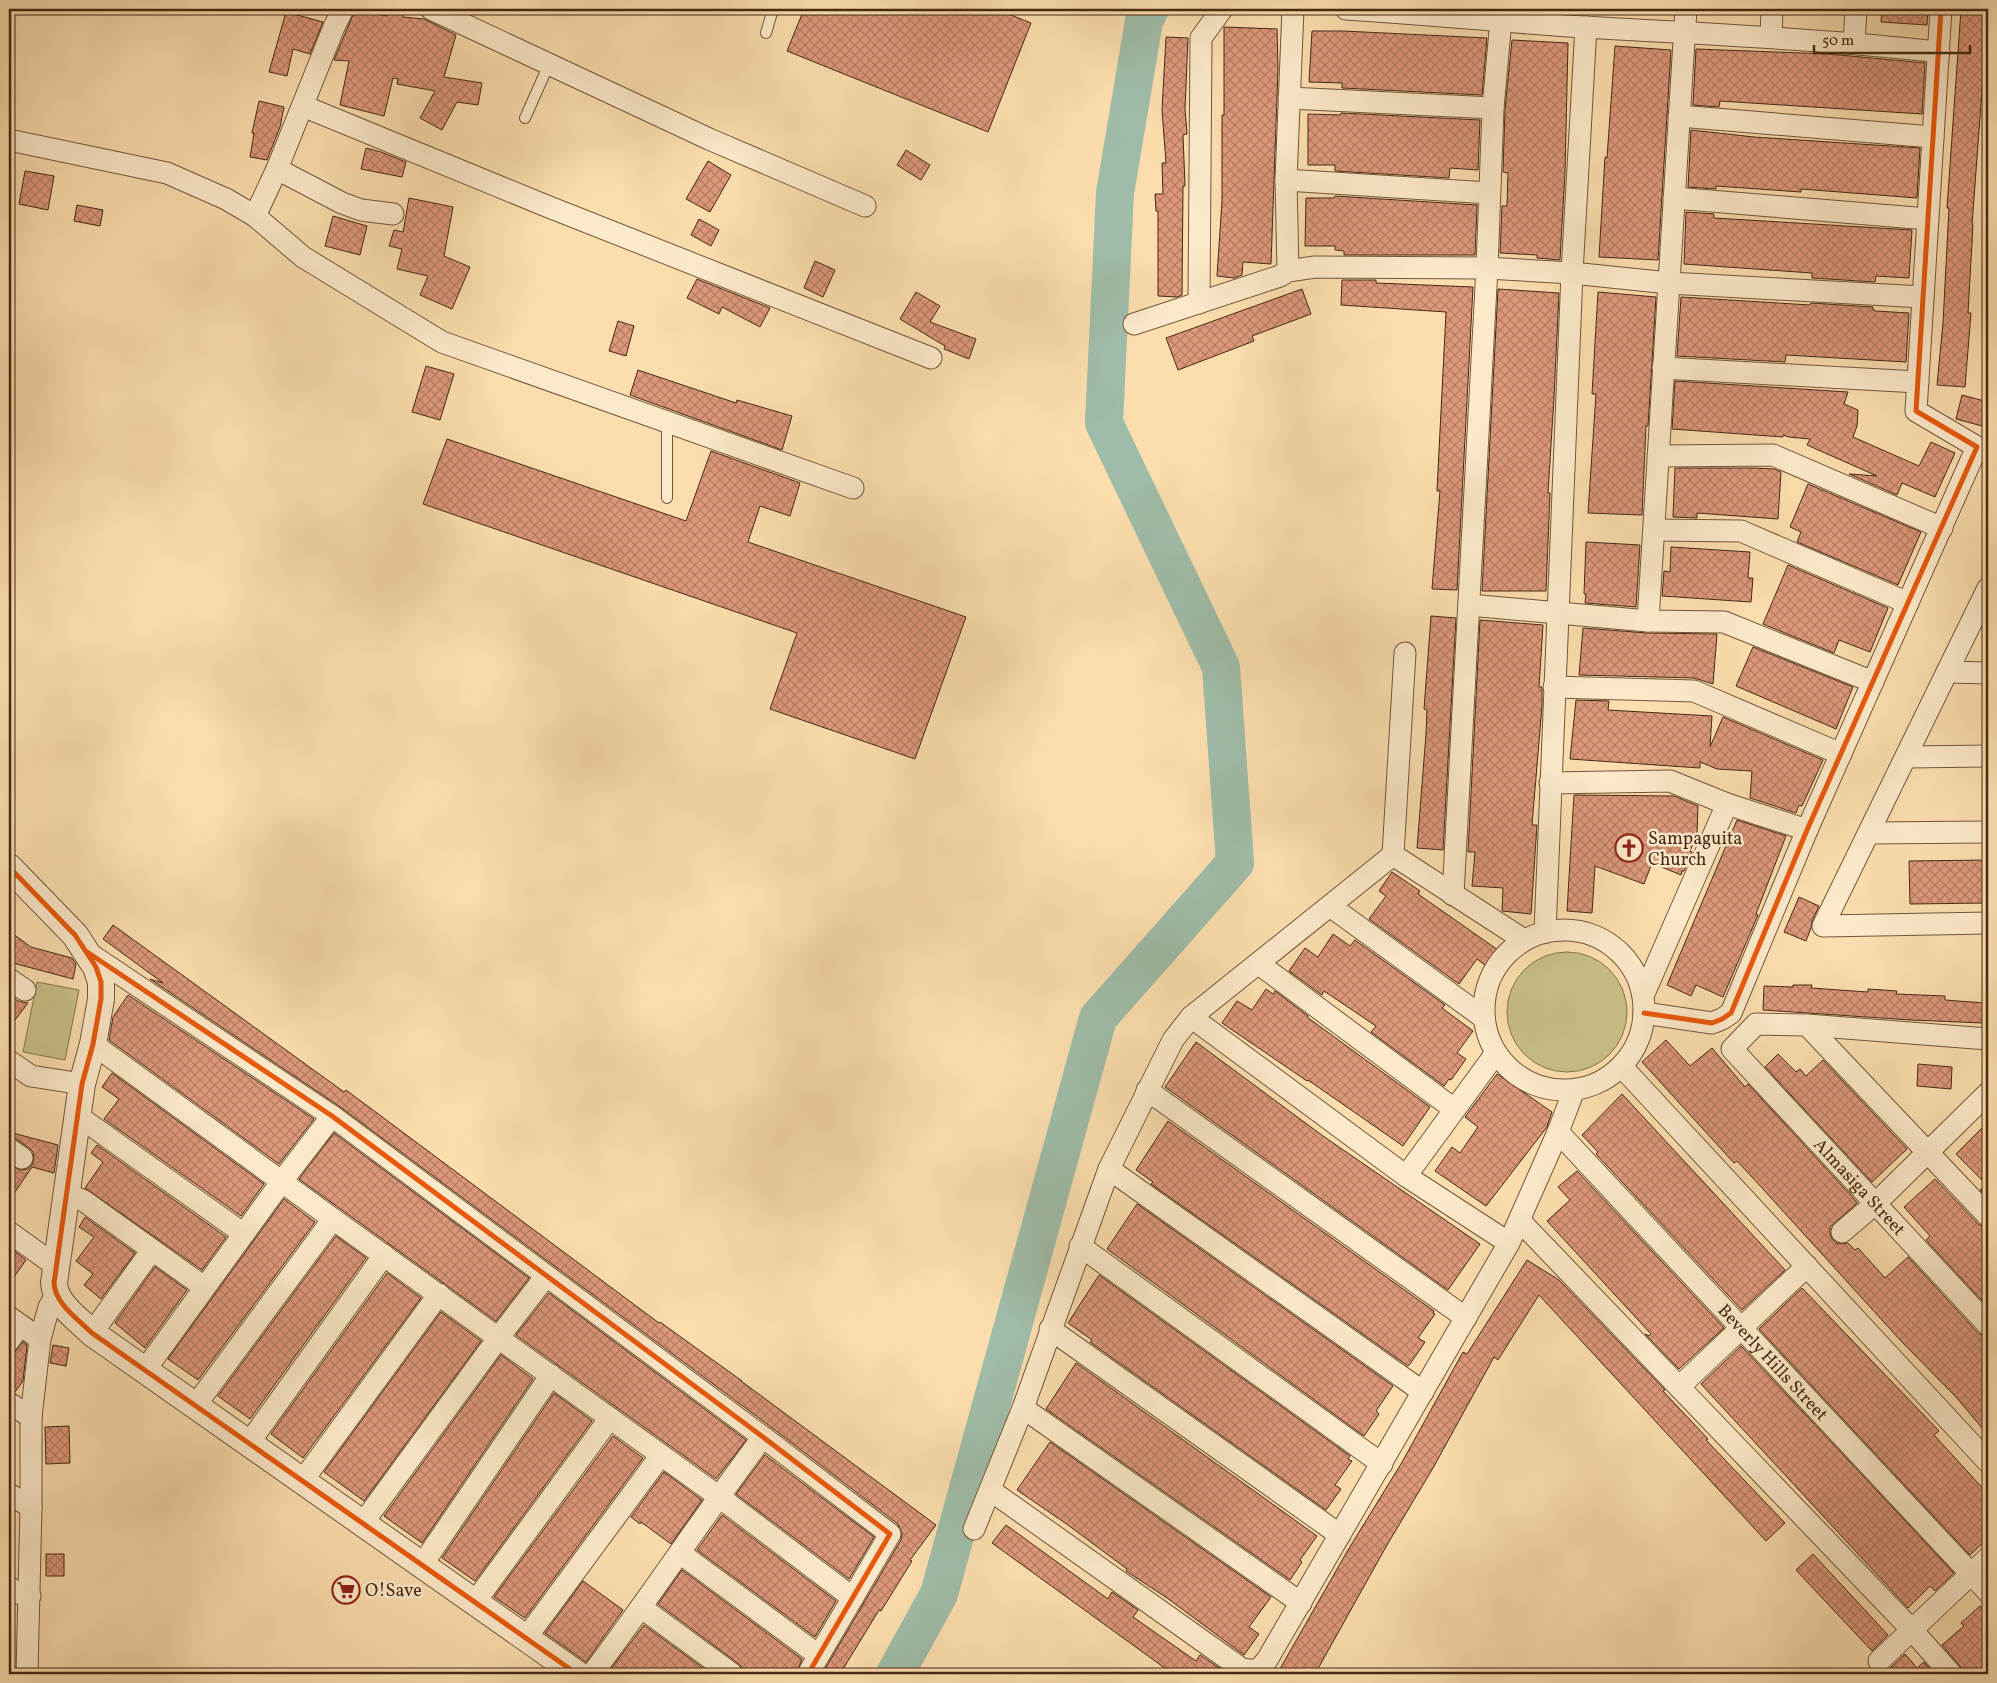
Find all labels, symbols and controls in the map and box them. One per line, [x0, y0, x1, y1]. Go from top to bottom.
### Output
scale bar [1814, 22, 1971, 54]
text: 50 m [1822, 31, 1854, 52]
place label: Sampaguita Church [1648, 827, 1742, 873]
church icon: Sampaguita Church [1614, 833, 1644, 863]
street label: Almasiga Street [1807, 1133, 1910, 1242]
street label: Beverly Hills Street [1711, 1299, 1833, 1427]
supermarket icon: O!Save [331, 1575, 361, 1605]
place label: O!Save [365, 1579, 422, 1604]

